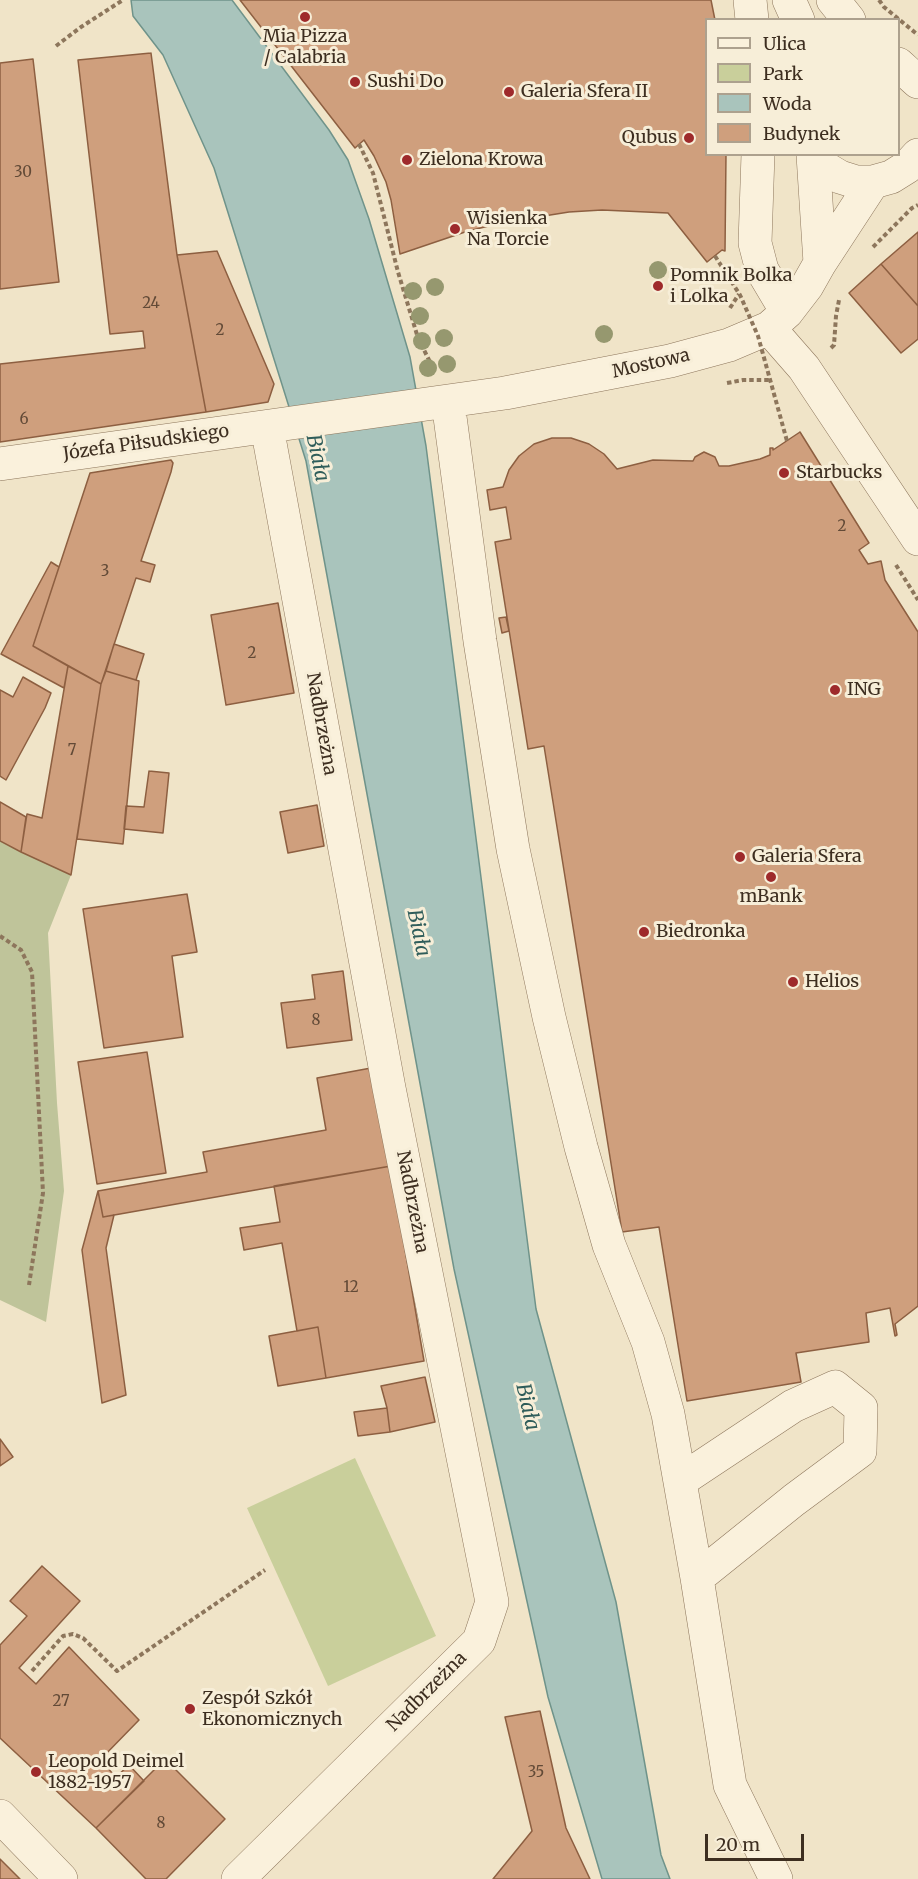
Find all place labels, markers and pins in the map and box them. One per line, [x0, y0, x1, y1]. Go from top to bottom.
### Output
marker: Mia Pizza / Calabria [298, 10, 312, 24]
place label: Mia Pizza / Calabria [263, 26, 347, 68]
place label: Sushi Do [367, 71, 444, 93]
marker: Sushi Do [348, 75, 362, 89]
place label: Galeria Sfera II [521, 81, 648, 103]
marker: Galeria Sfera II [502, 85, 516, 99]
place label: Qubus [622, 127, 677, 149]
marker: Qubus [682, 131, 696, 145]
place label: Zielona Krowa [419, 149, 543, 171]
marker: Zielona Krowa [400, 153, 414, 167]
place label: Wisienka Na Torcie [467, 208, 549, 250]
marker: Wisienka Na Torcie [448, 222, 462, 236]
place label: Pomnik Bolka i Lolka [670, 265, 792, 308]
marker: Pomnik Bolka i Lolka [651, 279, 665, 293]
place label: Starbucks [796, 462, 882, 484]
marker: Starbucks [777, 466, 791, 480]
place label: ING [847, 679, 881, 701]
marker: ING [828, 683, 842, 697]
place label: Galeria Sfera [752, 846, 862, 868]
marker: Galeria Sfera [733, 850, 747, 864]
marker: mBank [764, 870, 778, 884]
place label: mBank [739, 886, 803, 908]
place label: Biedronka [656, 921, 745, 943]
marker: Biedronka [637, 925, 651, 939]
place label: Helios [805, 971, 859, 993]
marker: Helios [786, 975, 800, 989]
place label: Zespół Szkół Ekonomicznych [202, 1688, 342, 1730]
marker: Zespół Szkół Ekonomicznych [183, 1702, 197, 1716]
place label: Leopold Deimel 1882-1957 [48, 1751, 184, 1794]
marker: Leopold Deimel 1882-1957 [29, 1765, 43, 1779]

